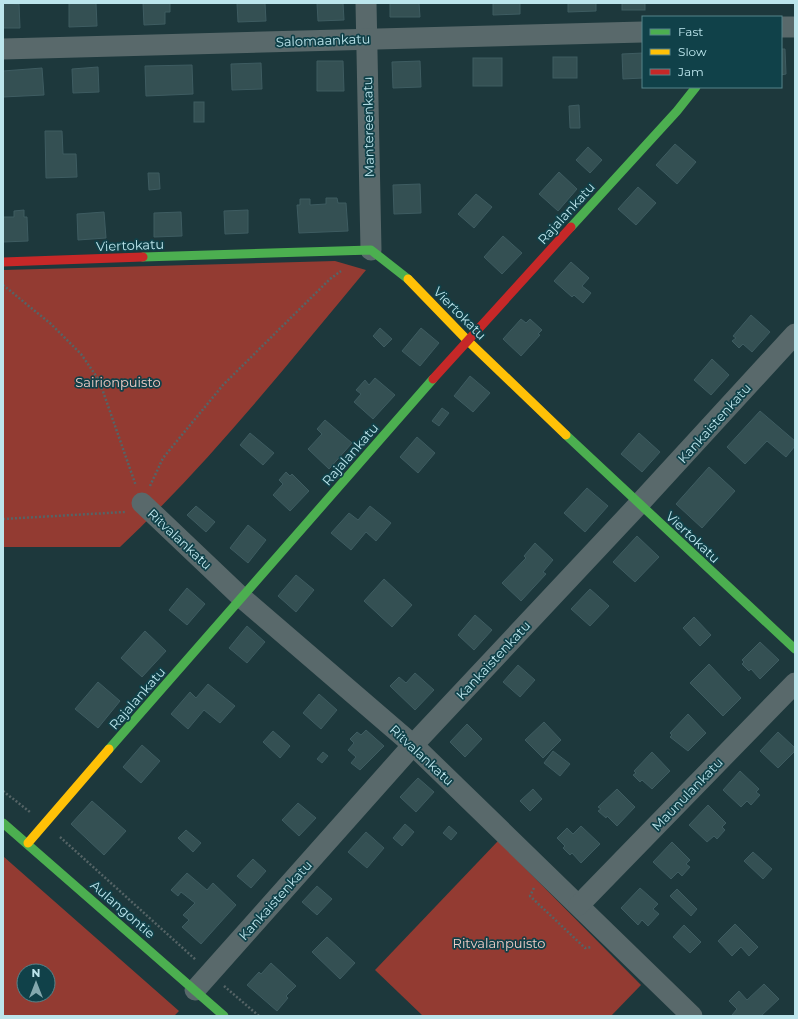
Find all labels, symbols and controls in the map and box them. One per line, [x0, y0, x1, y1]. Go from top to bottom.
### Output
legend [642, 16, 782, 88]
text: Fast [678, 24, 703, 39]
street label: Salomaankatu [275, 30, 371, 50]
text: Slow [678, 44, 707, 59]
text: Jam [677, 64, 704, 79]
street label: Mantereenkatu [359, 77, 377, 177]
street label: Rajalankatu [534, 179, 598, 247]
street label: Viertokatu [96, 236, 164, 254]
street label: Viertokatu [430, 283, 490, 343]
park label: Sairionpuisto [75, 374, 161, 390]
street label: Kankaistenkatu [674, 380, 754, 466]
street label: Rajalankatu [319, 419, 381, 489]
street label: Ritvalankatu [145, 505, 215, 573]
street label: Viertokatu [663, 508, 723, 566]
street label: Kankaistenkatu [452, 617, 534, 703]
street label: Rajalankatu [106, 663, 168, 733]
street label: Ritvalankatu [387, 721, 457, 789]
street label: Maunulankatu [648, 754, 726, 834]
street label: Kankaistenkatu [235, 857, 315, 943]
street label: Aulangontie [87, 877, 159, 941]
park label: Ritvalanpuisto [453, 935, 545, 951]
north arrow [16, 963, 56, 1003]
text: N [32, 966, 40, 980]

